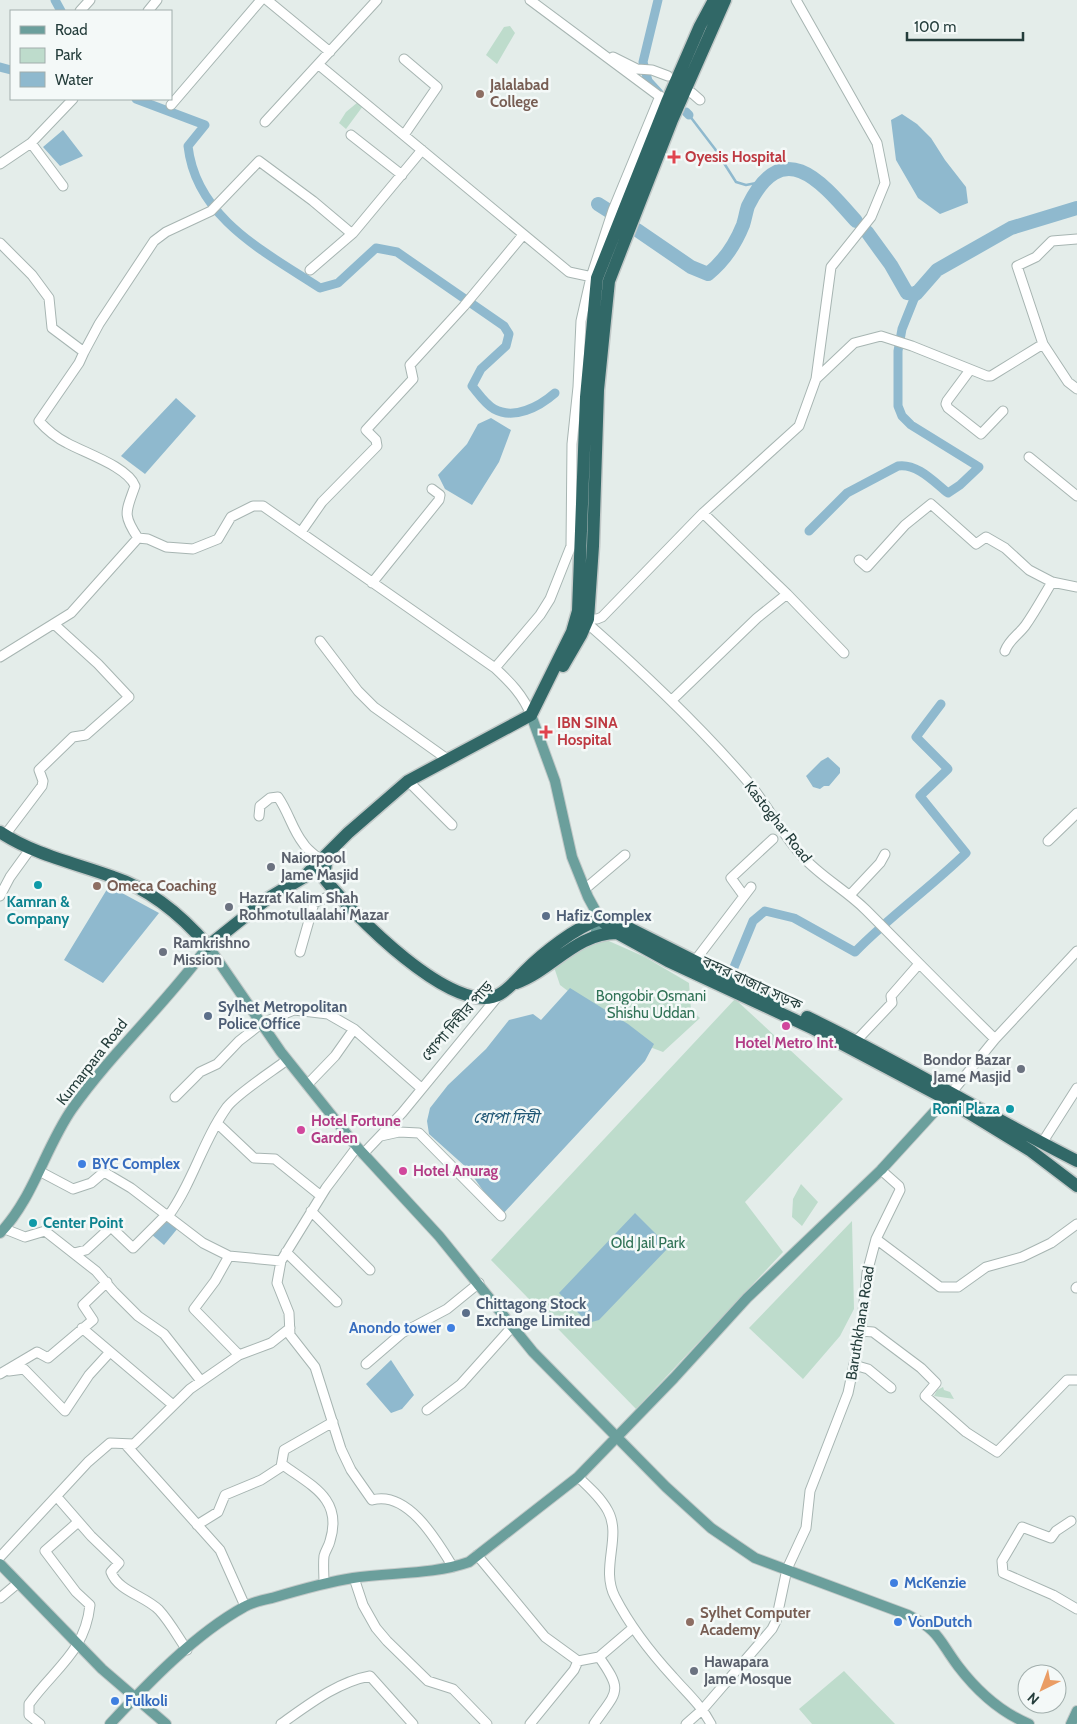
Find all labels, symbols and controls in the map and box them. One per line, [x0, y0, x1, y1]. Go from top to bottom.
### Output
legend [10, 10, 172, 100]
scale bar [907, 10, 1023, 42]
text: 100 m [914, 18, 956, 36]
text: Road [55, 21, 88, 39]
text: Park [55, 46, 82, 64]
text: Water [55, 71, 93, 89]
place label: Jalalabad College [489, 76, 549, 111]
marker: Jalalabad College [474, 88, 486, 100]
place label: Oyesis Hospital [685, 148, 786, 166]
marker: Oyesis Hospital [667, 150, 681, 164]
place label: IBN SINA Hospital [557, 714, 618, 749]
marker: IBN SINA Hospital [539, 725, 553, 739]
street label: Kastoghar Road [741, 778, 815, 866]
place label: Naiorpool Jame Masjid [280, 849, 359, 884]
marker: Naiorpool Jame Masjid [265, 861, 277, 873]
place label: Omeca Coaching [107, 877, 217, 895]
marker: Kamran & Company [32, 879, 44, 891]
marker: Omeca Coaching [91, 880, 103, 892]
place label: Hazrat Kalim Shah Rohmotullaalahi Mazar [239, 889, 389, 924]
place label: Kamran & Company [6, 893, 70, 928]
marker: Hazrat Kalim Shah Rohmotullaalahi Mazar [223, 901, 235, 913]
place label: Hafiz Complex [556, 907, 652, 925]
marker: Hafiz Complex [540, 910, 552, 922]
place label: Ramkrishno Mission [173, 934, 251, 969]
marker: Ramkrishno Mission [157, 946, 169, 958]
street label: বন্দর বাজার সড়ক [698, 952, 806, 1014]
street label: ধোপা দিঘীর পাড় [417, 977, 497, 1065]
park label: Bongobir Osmani Shishu Uddan [596, 987, 706, 1022]
place label: Sylhet Metropolitan Police Office [218, 998, 347, 1033]
marker: Sylhet Metropolitan Police Office [202, 1010, 214, 1022]
street label: Kumarpara Road [53, 1015, 131, 1109]
marker: Hotel Metro Int. [780, 1020, 792, 1032]
place label: Hotel Metro Int. [735, 1034, 837, 1052]
place label: Bondor Bazar Jame Masjid [923, 1051, 1011, 1086]
marker: Bondor Bazar Jame Masjid [1015, 1063, 1027, 1075]
place label: Roni Plaza [932, 1100, 1001, 1118]
marker: Roni Plaza [1004, 1103, 1016, 1115]
water label: ধোপা দিঘী [473, 1108, 542, 1127]
place label: Hotel Fortune Garden [311, 1112, 401, 1147]
marker: Hotel Fortune Garden [295, 1124, 307, 1136]
place label: BYC Complex [92, 1155, 181, 1173]
marker: BYC Complex [76, 1158, 88, 1170]
place label: Hotel Anurag [413, 1162, 499, 1180]
marker: Hotel Anurag [397, 1165, 409, 1177]
place label: Center Point [43, 1214, 123, 1232]
marker: Center Point [27, 1217, 39, 1229]
park label: Old Jail Park [611, 1234, 686, 1252]
street label: Baruthkhana Road [842, 1265, 878, 1381]
place label: Chittagong Stock Exchange Limited [476, 1295, 590, 1330]
marker: Chittagong Stock Exchange Limited [460, 1307, 472, 1319]
place label: Anondo tower [349, 1319, 441, 1337]
marker: Anondo tower [445, 1322, 457, 1334]
place label: McKenzie [904, 1574, 967, 1592]
marker: McKenzie [888, 1577, 900, 1589]
place label: Sylhet Computer Academy [700, 1604, 810, 1639]
place label: VonDutch [908, 1613, 972, 1631]
marker: Sylhet Computer Academy [684, 1616, 696, 1628]
marker: VonDutch [892, 1616, 904, 1628]
place label: Hawapara Jame Mosque [703, 1653, 792, 1688]
north arrow [1017, 1664, 1067, 1714]
marker: Hawapara Jame Mosque [688, 1665, 700, 1677]
text: N [1024, 1689, 1043, 1709]
place label: Fulkoli [125, 1692, 168, 1710]
marker: Fulkoli [109, 1695, 121, 1707]

